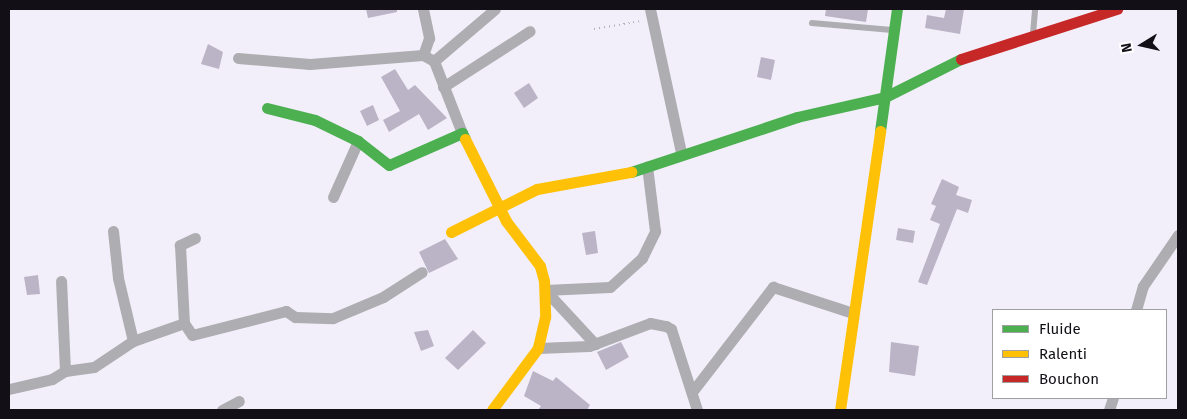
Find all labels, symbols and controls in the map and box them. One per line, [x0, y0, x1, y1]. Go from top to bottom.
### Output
north arrow [1117, 20, 1167, 70]
text: N [1118, 42, 1136, 54]
legend [992, 309, 1167, 399]
text: Fluide [1039, 320, 1081, 338]
text: Ralenti [1039, 345, 1087, 363]
text: Bouchon [1039, 370, 1099, 388]

